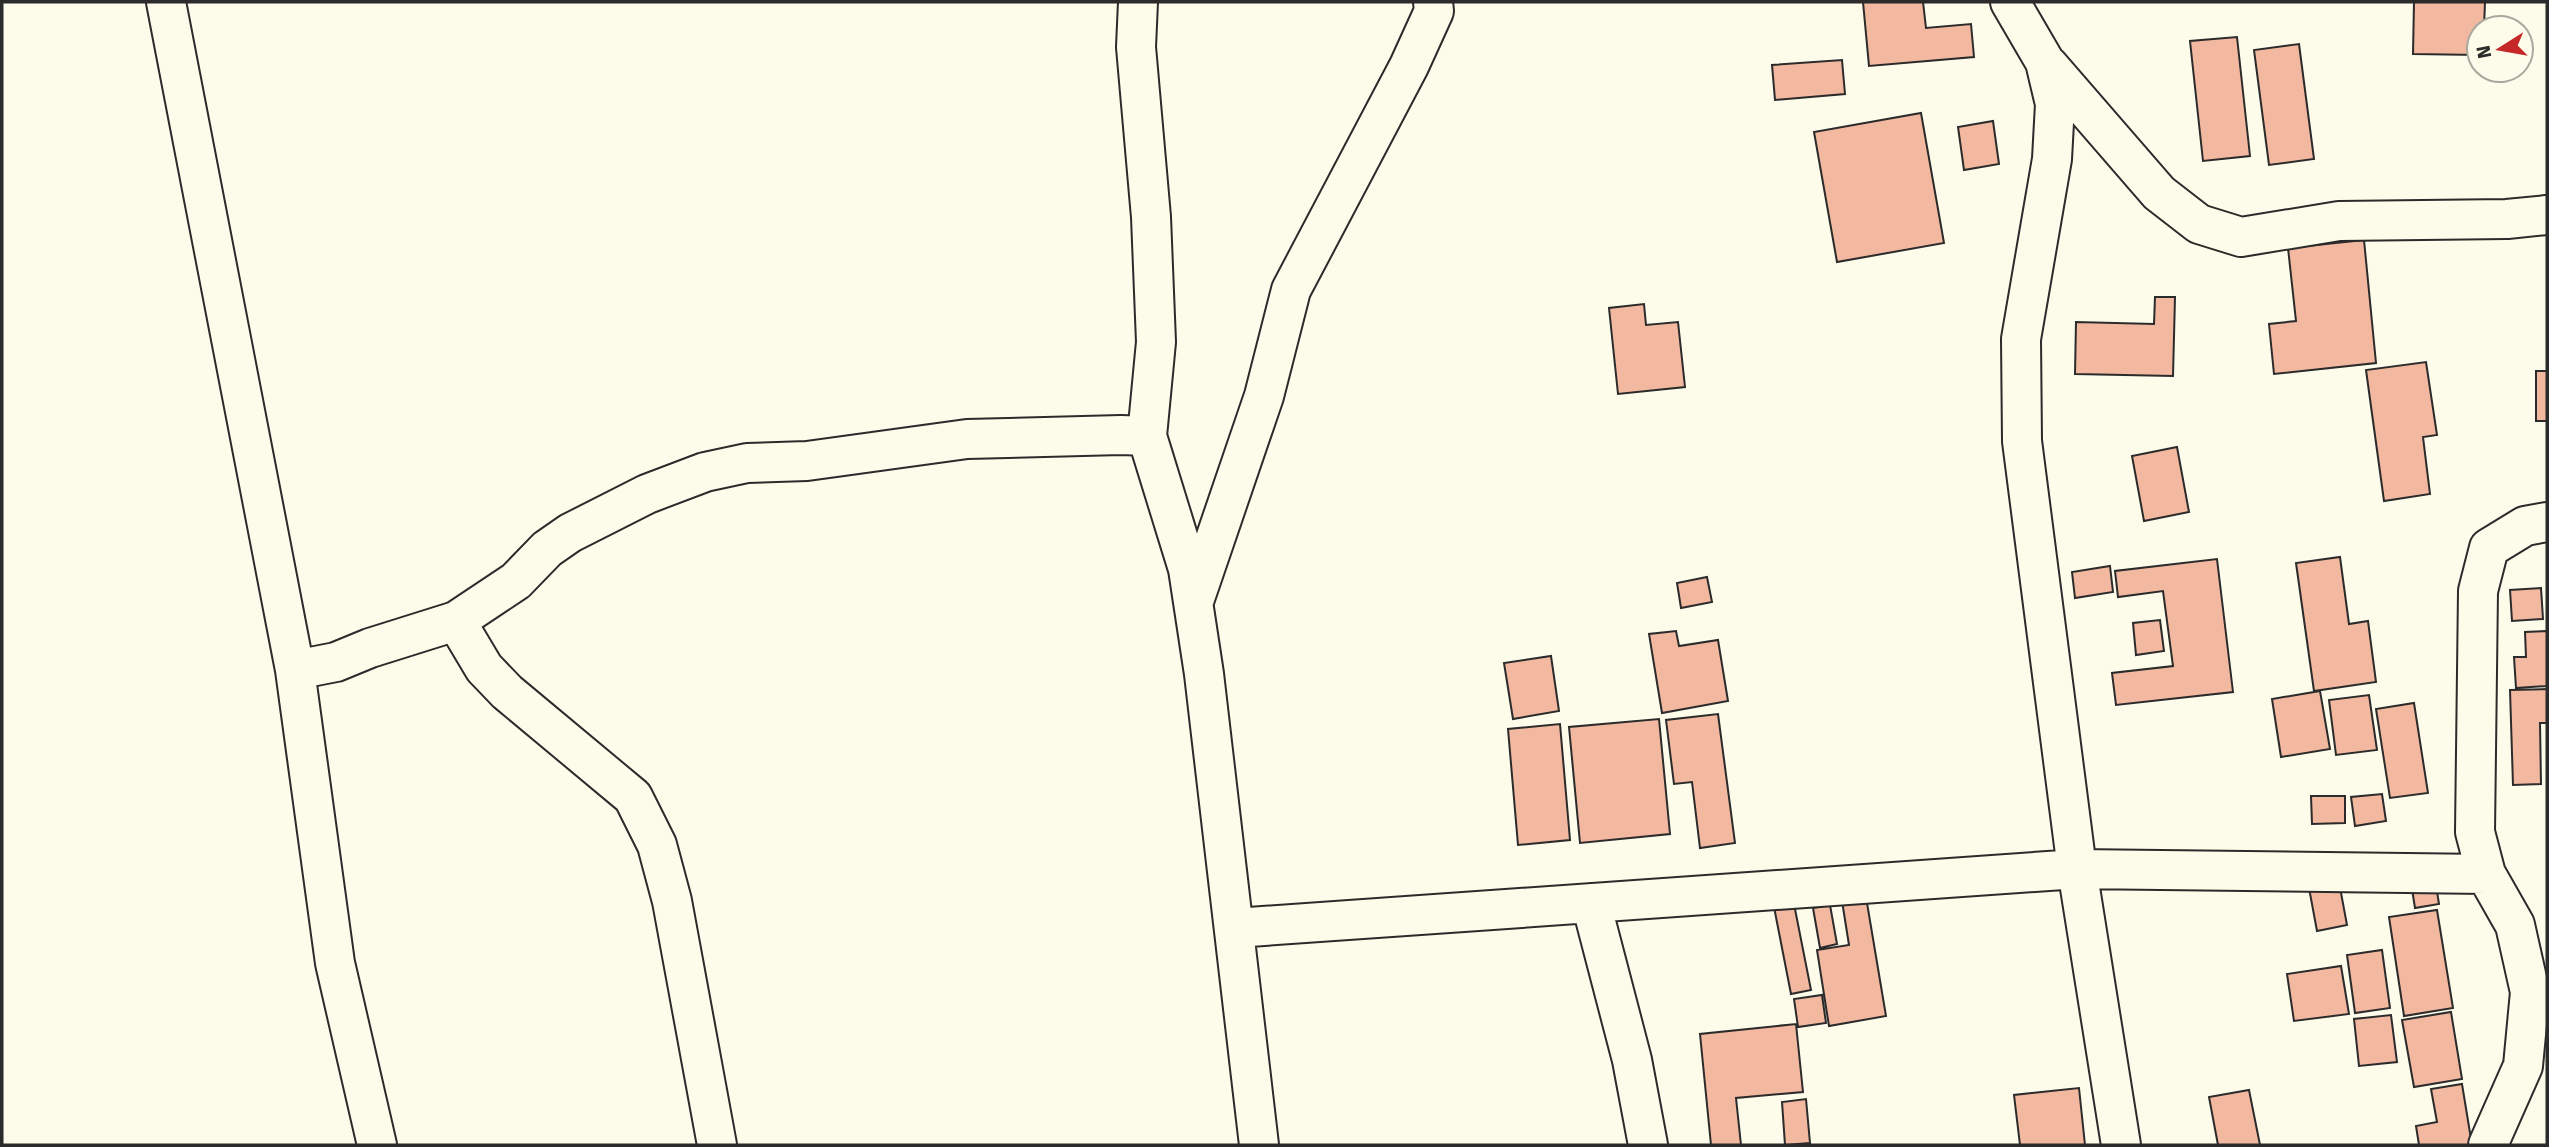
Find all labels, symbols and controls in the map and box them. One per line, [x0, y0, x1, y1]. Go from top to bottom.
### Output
north arrow [2465, 14, 2535, 84]
text: N [2471, 44, 2496, 61]

